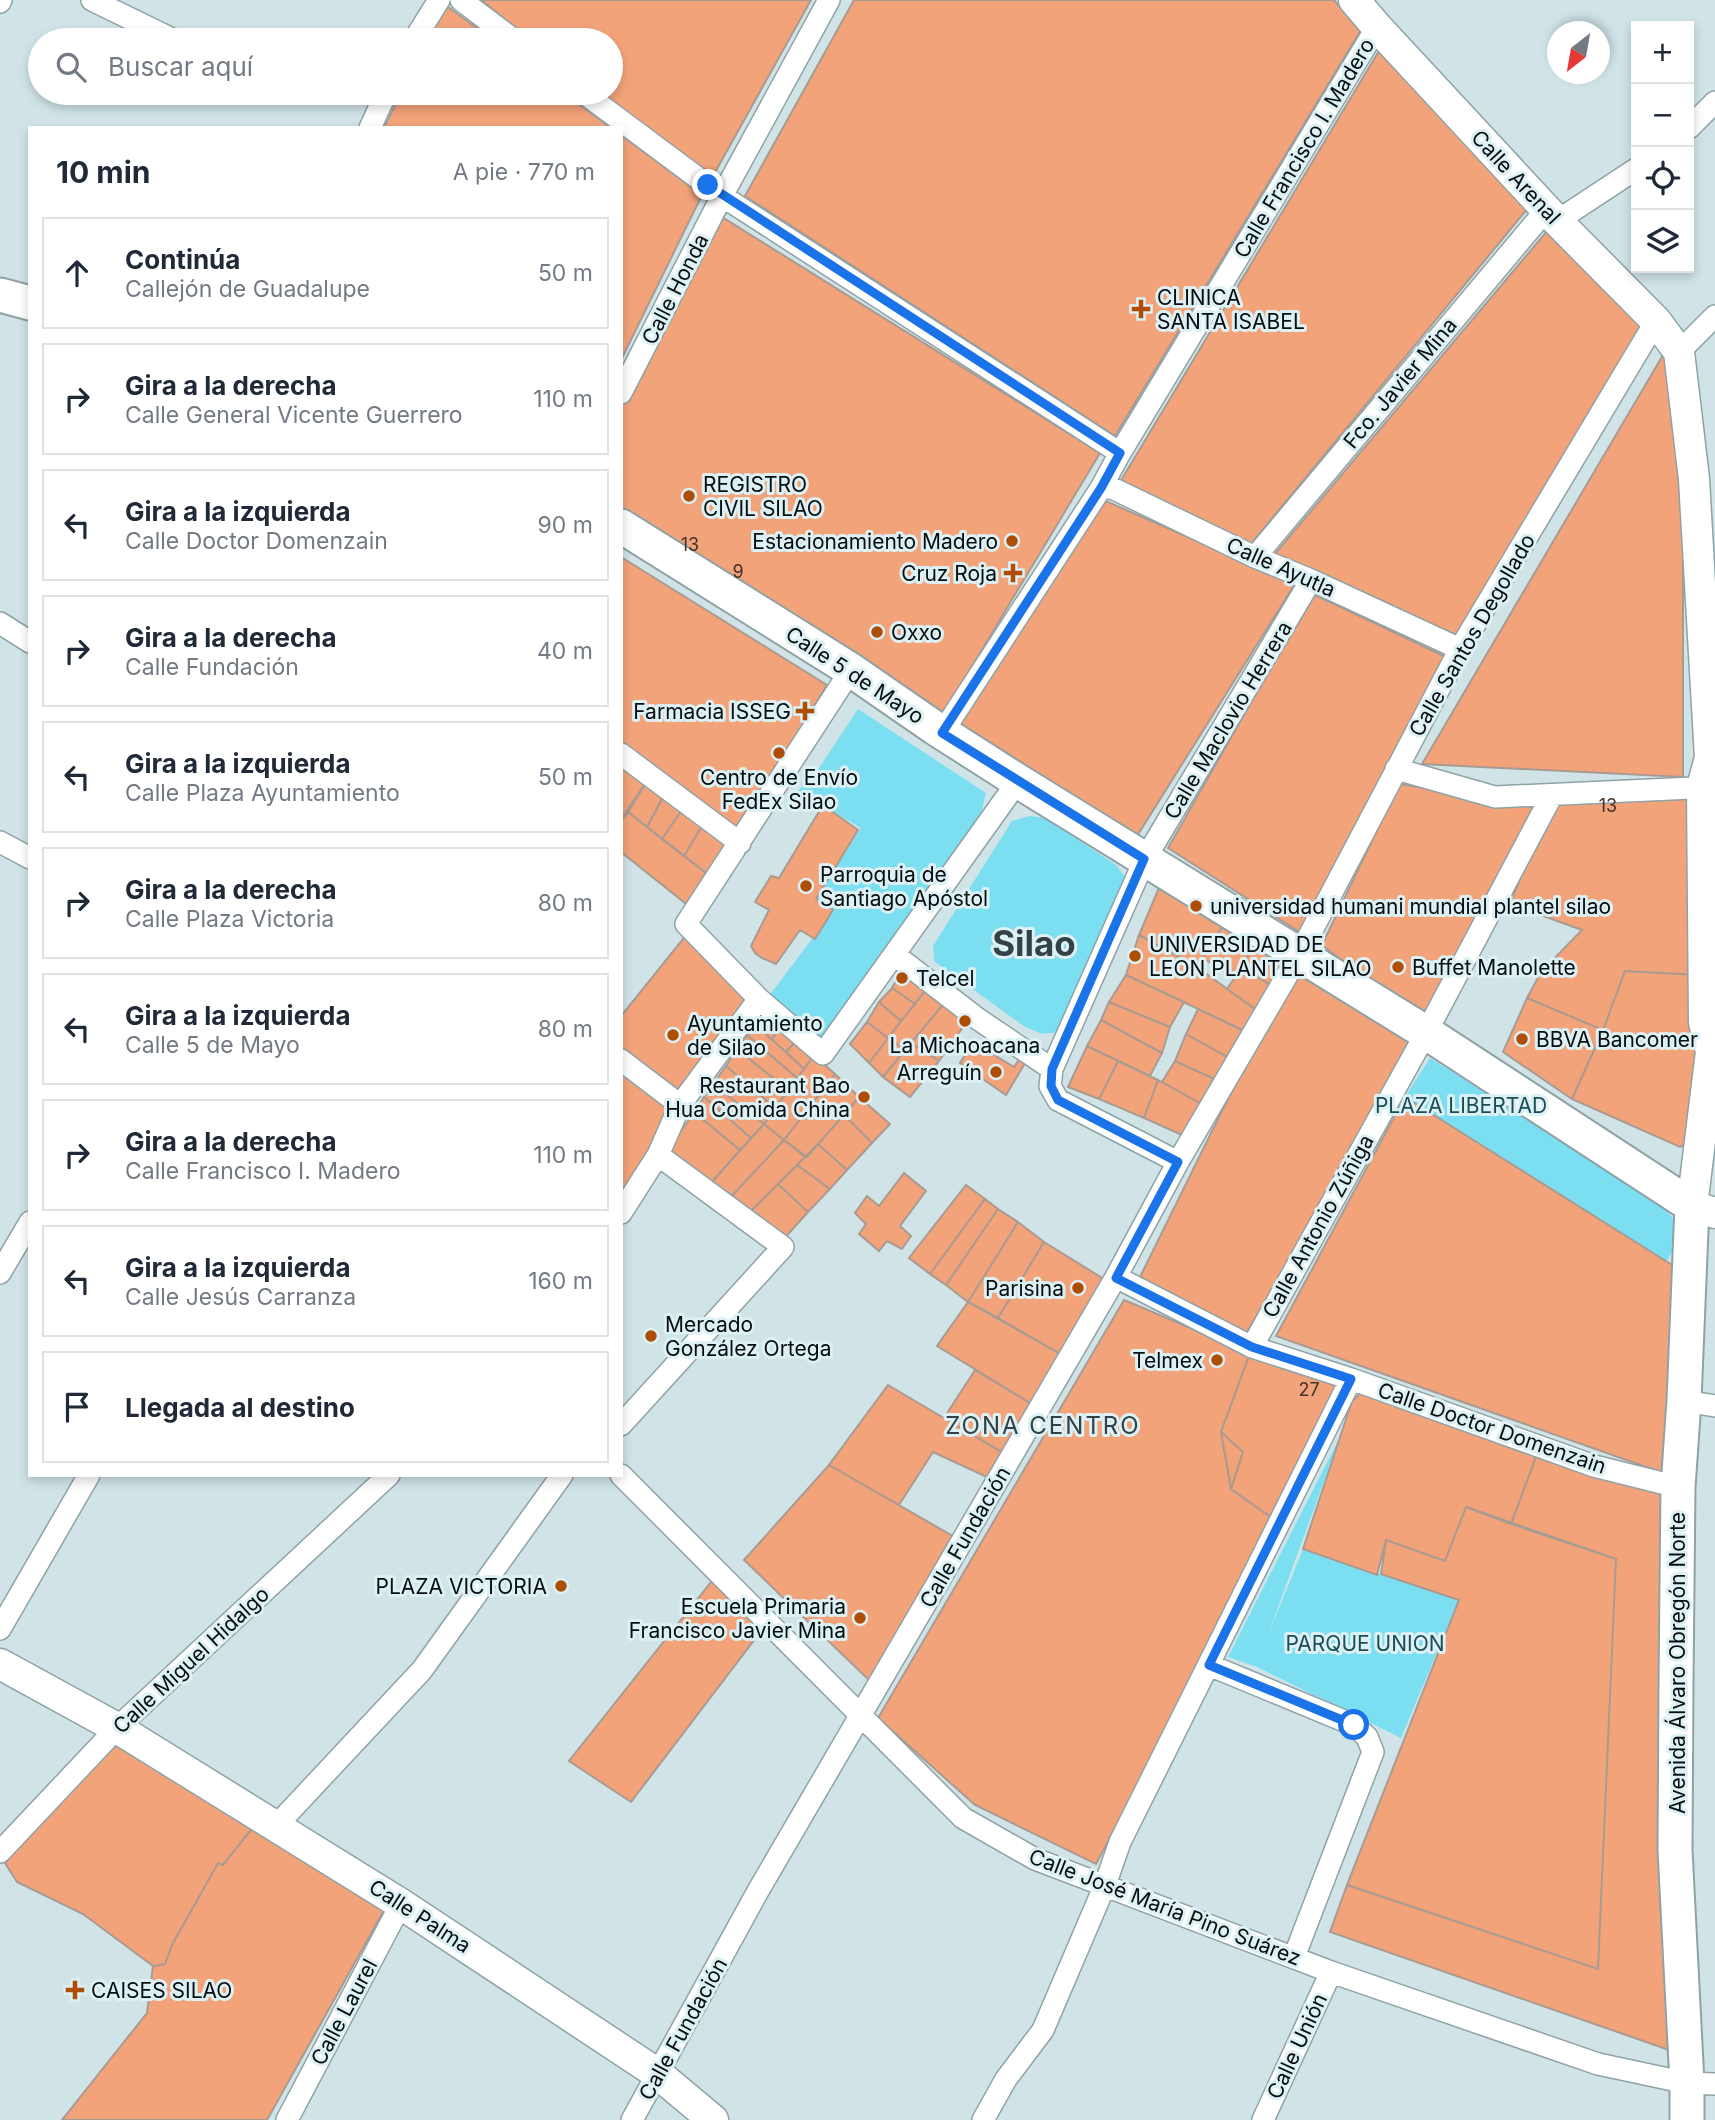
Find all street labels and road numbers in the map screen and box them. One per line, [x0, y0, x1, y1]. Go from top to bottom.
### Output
street label: Calle Francisco I. Madero [1228, 34, 1380, 262]
street label: Calle Arenal [1466, 125, 1566, 229]
street label: Calle Honda [636, 230, 714, 348]
street label: Fco. Javier Mina [1338, 313, 1462, 453]
street label: Calle Santos Degollado [1404, 529, 1540, 741]
street label: Calle Ayutla [1223, 532, 1339, 602]
street label: Calle Maclovio Herrera [1159, 617, 1297, 823]
street label: Calle 5 de Mayo [781, 621, 929, 729]
street label: Calle Antonio Zúñiga [1257, 1130, 1379, 1322]
street label: Calle Doctor Domenzain [1374, 1377, 1610, 1479]
street label: Calle Fundación [914, 1462, 1016, 1612]
street label: Avenida Álvaro Obregón Norte [1664, 1512, 1690, 1814]
street label: Calle Miguel Hidalgo [108, 1581, 274, 1739]
street label: Calle José María Pino Suárez [1026, 1844, 1304, 1970]
street label: Calle Palma [365, 1874, 475, 1958]
street label: Calle Fundación [634, 1954, 732, 2104]
street label: Calle Laurel [306, 1955, 382, 2069]
street label: Calle Unión [1262, 1989, 1332, 2103]

